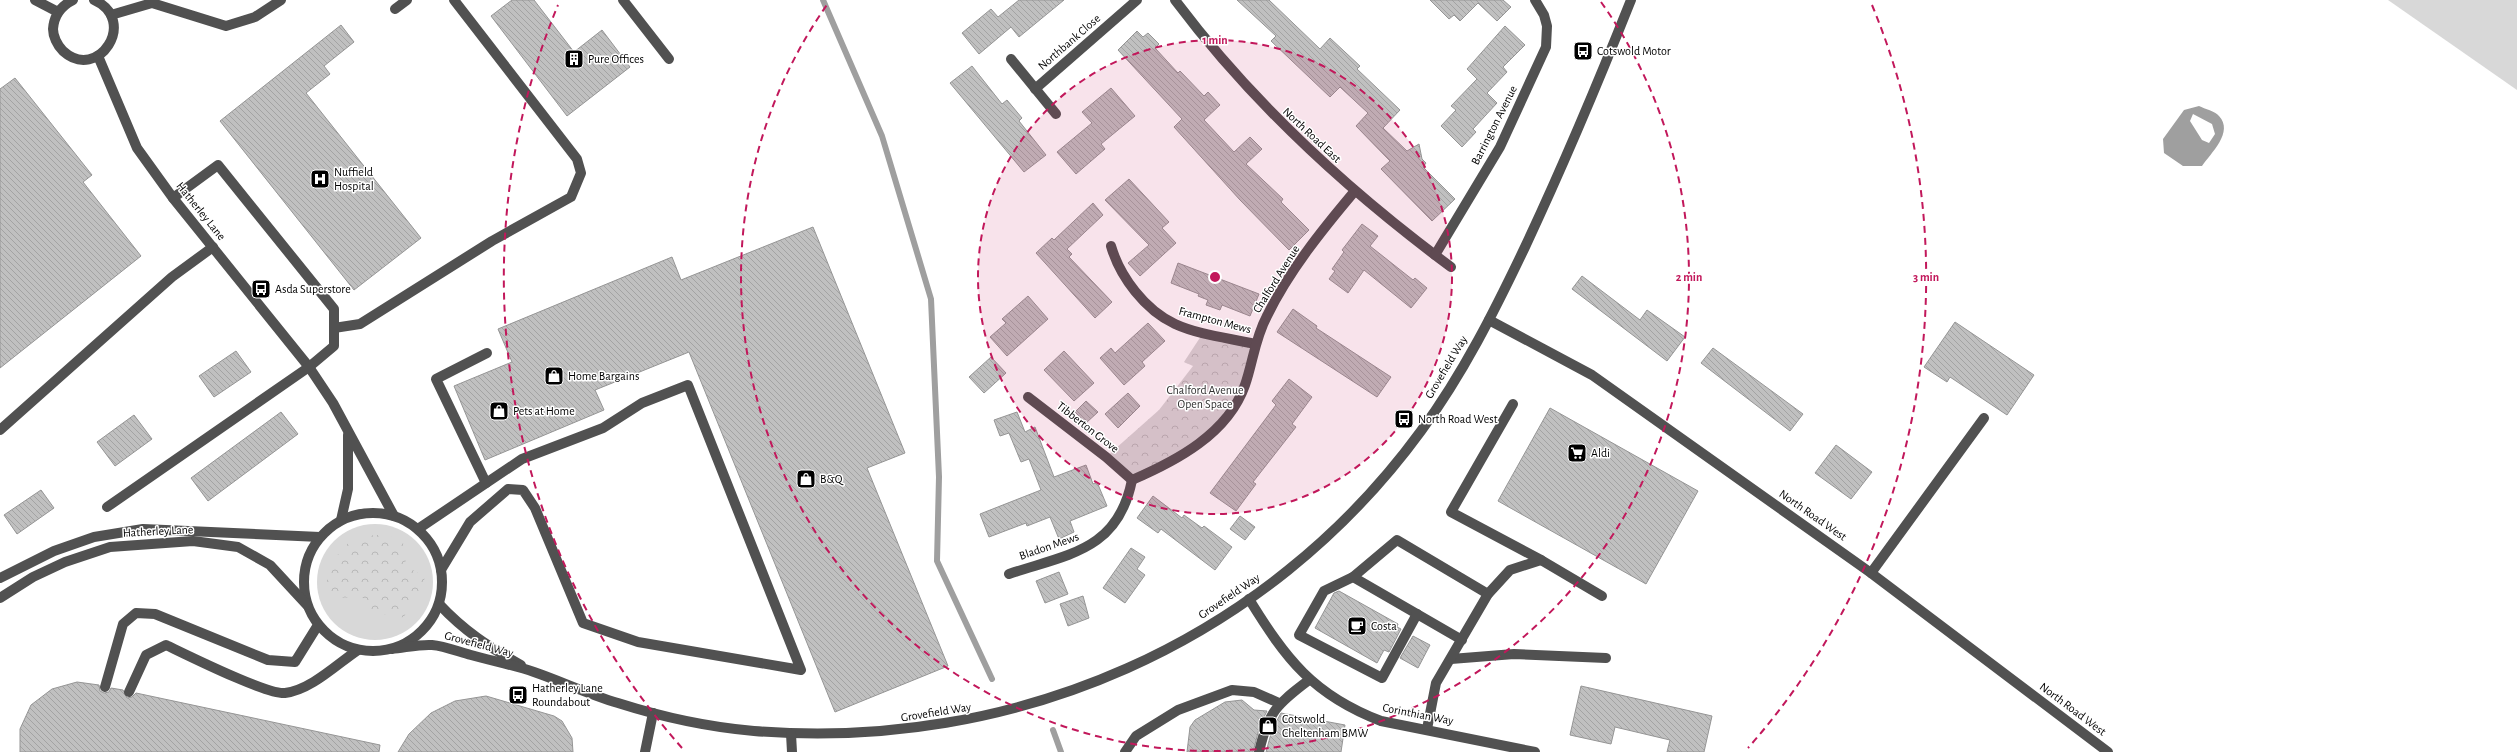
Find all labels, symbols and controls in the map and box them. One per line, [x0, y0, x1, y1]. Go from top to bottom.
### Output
street label: Northbank Close [1036, 12, 1102, 72]
text: 1 min [1202, 34, 1228, 46]
bus stop icon: Cotswold Motor [1572, 40, 1594, 62]
place label: Cotswold Motor [1597, 45, 1671, 57]
building icon: Pure Offices [563, 48, 585, 70]
place label: Pure Offices [588, 53, 644, 65]
street label: Barrington Avenue [1469, 83, 1519, 167]
street label: North Road East [1281, 105, 1344, 165]
place label: Nuffield Hospital [334, 166, 374, 192]
hospital icon: Nuffield Hospital [309, 168, 331, 190]
street label: Hatherley Lane [173, 180, 228, 243]
street label: Chalford Avenue [1250, 243, 1302, 315]
centre of rings [1208, 270, 1222, 284]
text: 2 min [1676, 271, 1702, 283]
text: 3 min [1913, 271, 1939, 283]
bus stop icon: Asda Superstore [250, 278, 272, 300]
place label: Asda Superstore [275, 283, 351, 295]
street label: Frampton Mews [1177, 305, 1253, 335]
street label: Grovefield Way [1423, 334, 1470, 401]
shop icon: Home Bargains [543, 365, 565, 387]
place label: Home Bargains [568, 370, 639, 382]
park label: Chalford Avenue Open Space [1166, 384, 1244, 410]
street label: Tibberton Grove [1055, 399, 1121, 455]
shop icon: Pets at Home [488, 400, 510, 422]
place label: Pets at Home [513, 405, 575, 417]
bus stop icon: North Road West [1393, 408, 1415, 430]
place label: North Road West [1418, 413, 1498, 425]
supermarket icon: Aldi [1566, 442, 1588, 464]
place label: Aldi [1591, 447, 1610, 459]
shop icon: B&Q [795, 468, 817, 490]
place label: B&Q [820, 473, 844, 486]
street label: North Road West [1777, 487, 1849, 543]
street label: Hatherley Lane [122, 523, 194, 540]
street label: Bladon Mews [1018, 530, 1080, 562]
street label: Grovefield Way [1196, 571, 1262, 622]
cafe icon: Costa [1346, 615, 1368, 637]
place label: Costa [1371, 620, 1397, 632]
street label: Grovefield Way [443, 629, 515, 660]
street label: North Road West [2038, 680, 2108, 738]
place label: Hatherley Lane Roundabout [532, 682, 603, 708]
bus stop icon: Hatherley Lane Roundabout [507, 684, 529, 706]
street label: Grovefield Way [900, 701, 972, 724]
street label: Corinthian Way [1381, 701, 1454, 728]
place label: Cotswold Cheltenham BMW [1282, 713, 1368, 739]
shop icon: Cotswold Cheltenham BMW [1257, 715, 1279, 737]

